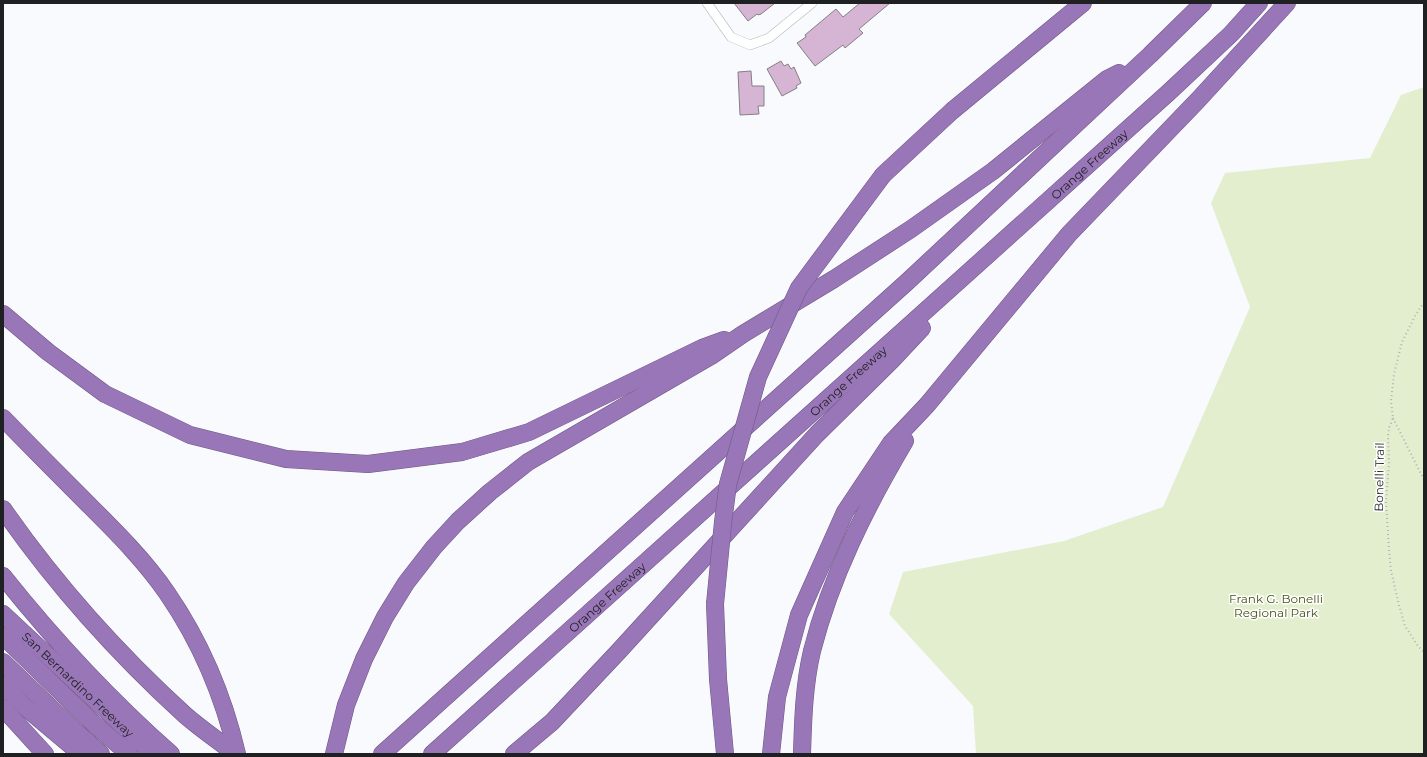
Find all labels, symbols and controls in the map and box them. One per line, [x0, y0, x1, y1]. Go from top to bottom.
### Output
street label: Orange Freeway [1047, 125, 1131, 202]
street label: Orange Freeway [806, 342, 890, 419]
street label: Bonelli Trail [1371, 442, 1387, 512]
street label: Orange Freeway [565, 558, 649, 635]
park label: Frank G. Bonelli Regional Park [1229, 591, 1323, 620]
street label: San Bernardino Freeway [19, 629, 138, 740]

